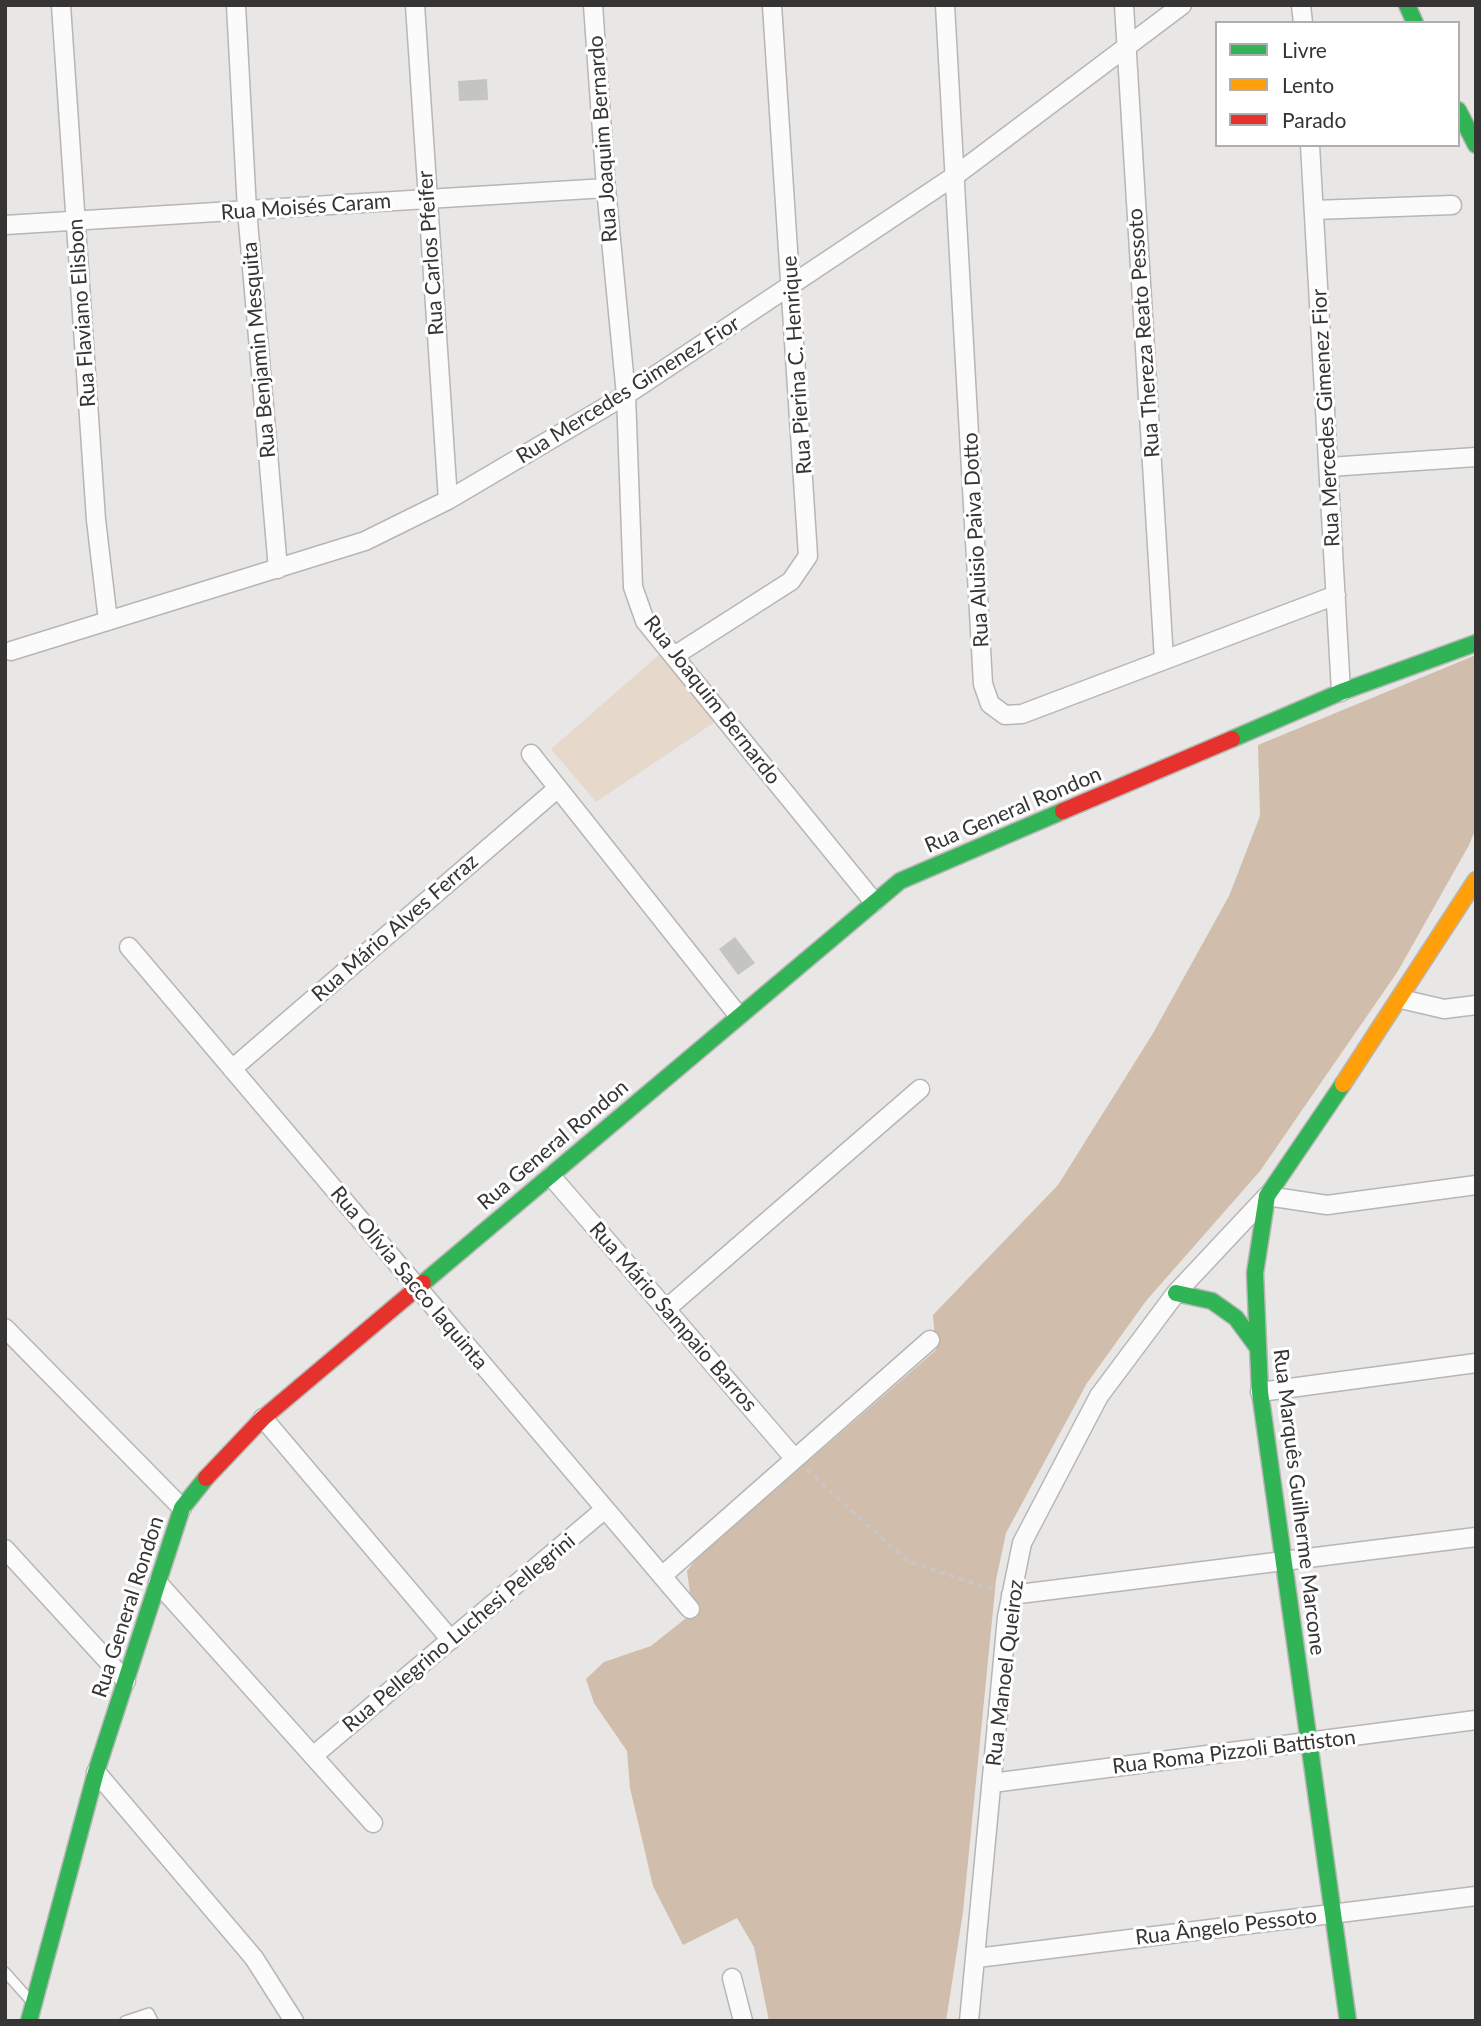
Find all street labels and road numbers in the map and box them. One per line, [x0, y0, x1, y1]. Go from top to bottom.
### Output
street label: Rua Joaquim Bernardo [583, 35, 623, 243]
street label: Rua Carlos Pfeifer [413, 170, 449, 336]
street label: Rua Moisés Caram [220, 188, 392, 226]
street label: Rua Thereza Reato Pessoto [1123, 207, 1165, 459]
street label: Rua Flaviano Elisbon [63, 218, 101, 408]
street label: Rua Benjamin Mesquita [237, 241, 281, 459]
street label: Rua Pierina C. Henrique [777, 255, 817, 475]
street label: Rua Mercedes Gimenez Fior [1307, 288, 1345, 548]
street label: Rua Mercedes Gimenez Fior [512, 311, 744, 469]
street label: Rua Aluisio Paiva Dotto [958, 432, 994, 648]
street label: Rua Joaquim Bernardo [638, 611, 786, 789]
street label: Rua General Rondon [921, 761, 1105, 859]
street label: Rua Mário Alves Ferraz [307, 849, 483, 1007]
street label: Rua General Rondon [472, 1075, 634, 1215]
street label: Rua Olívia Sacco Iaquinta [325, 1181, 493, 1375]
street label: Rua Mário Sampaio Barros [584, 1217, 762, 1417]
street label: Rua Marquês Guilherme Marcone [1268, 1347, 1330, 1657]
street label: Rua General Rondon [87, 1513, 169, 1701]
street label: Rua Pellegrino Luchesi Pellegrini [338, 1528, 580, 1738]
street label: Rua Manoel Queiroz [981, 1578, 1029, 1768]
street label: Rua Roma Pizzoli Battiston [1111, 1725, 1357, 1779]
street label: Rua Ângelo Pessoto [1134, 1903, 1318, 1951]

